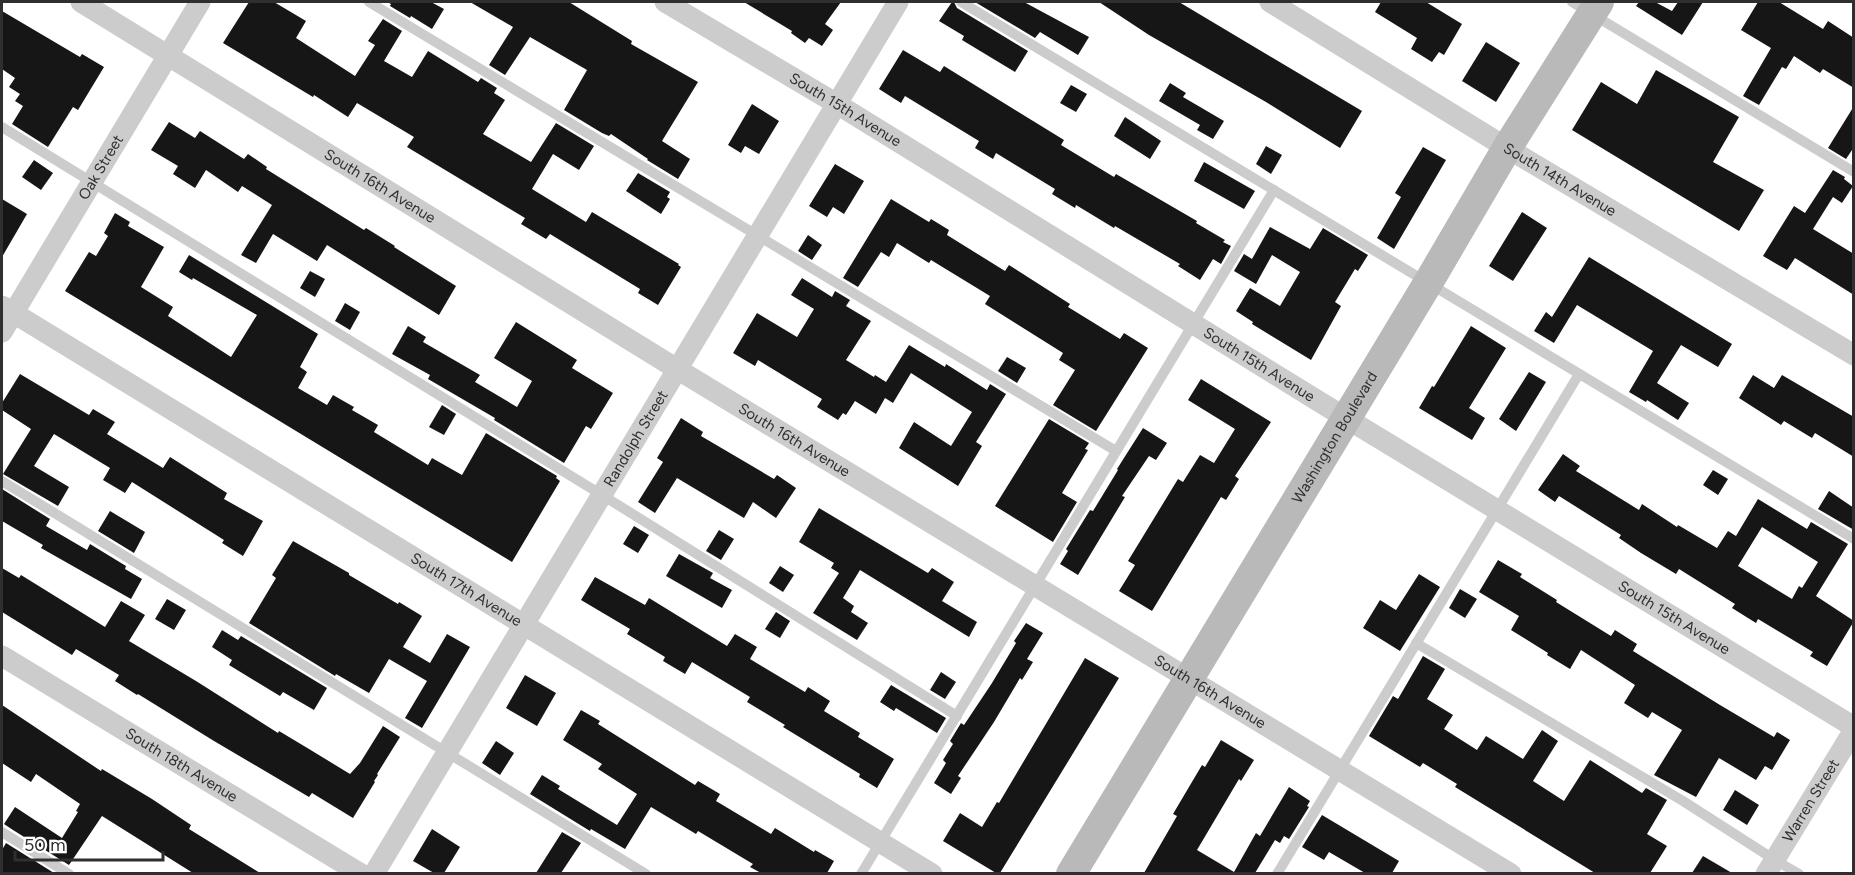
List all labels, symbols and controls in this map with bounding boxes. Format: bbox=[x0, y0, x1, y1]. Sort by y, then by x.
street label: South 15th Avenue bbox=[786, 69, 904, 150]
street label: Oak Street bbox=[74, 131, 127, 203]
street label: South 14th Avenue bbox=[1500, 139, 1620, 220]
street label: South 16th Avenue bbox=[321, 145, 439, 227]
street label: South 15th Avenue bbox=[1200, 323, 1318, 406]
street label: Washington Boulevard bbox=[1288, 368, 1381, 507]
street label: Randolph Street bbox=[600, 387, 672, 490]
street label: South 16th Avenue bbox=[735, 399, 853, 481]
street label: South 17th Avenue bbox=[407, 549, 525, 630]
street label: South 15th Avenue bbox=[1615, 577, 1733, 658]
street label: South 16th Avenue bbox=[1151, 651, 1269, 732]
street label: South 18th Avenue bbox=[122, 724, 241, 806]
street label: Warren Street bbox=[1779, 756, 1843, 845]
scale bar bbox=[15, 824, 164, 862]
text: 50 m bbox=[24, 834, 66, 856]

